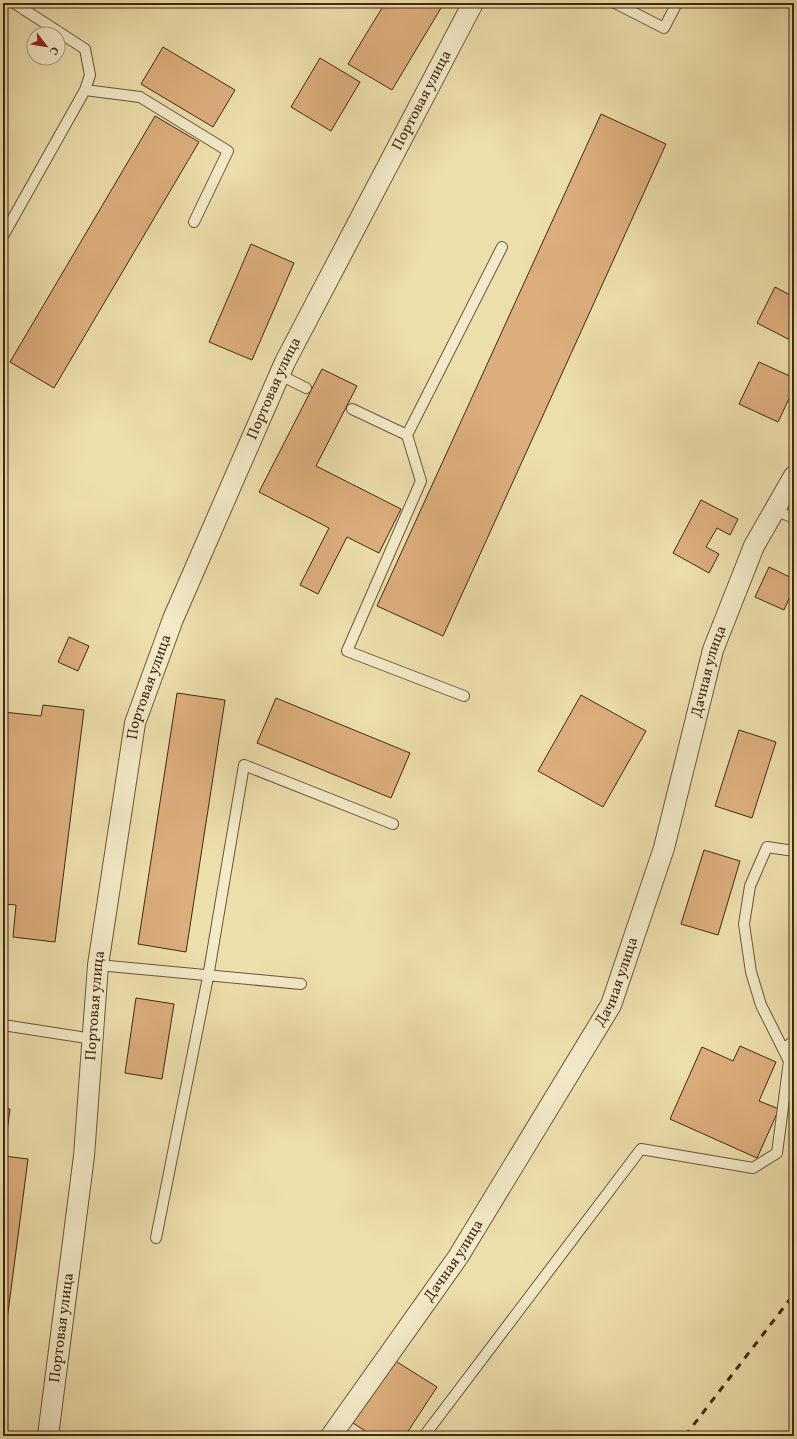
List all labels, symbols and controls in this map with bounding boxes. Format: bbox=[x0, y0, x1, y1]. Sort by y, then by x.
north arrow bbox=[26, 26, 66, 66]
text: С bbox=[45, 43, 62, 57]
street label: Портовая улица bbox=[387, 47, 457, 154]
street label: Портовая улица bbox=[242, 334, 307, 443]
street label: Дачная улица bbox=[686, 623, 732, 720]
street label: Портовая улица bbox=[122, 631, 177, 741]
street label: Дачная улица bbox=[590, 934, 644, 1031]
street label: Портовая улица bbox=[81, 949, 111, 1062]
street label: Дачная улица bbox=[419, 1216, 489, 1306]
street label: Портовая улица bbox=[44, 1272, 79, 1384]

